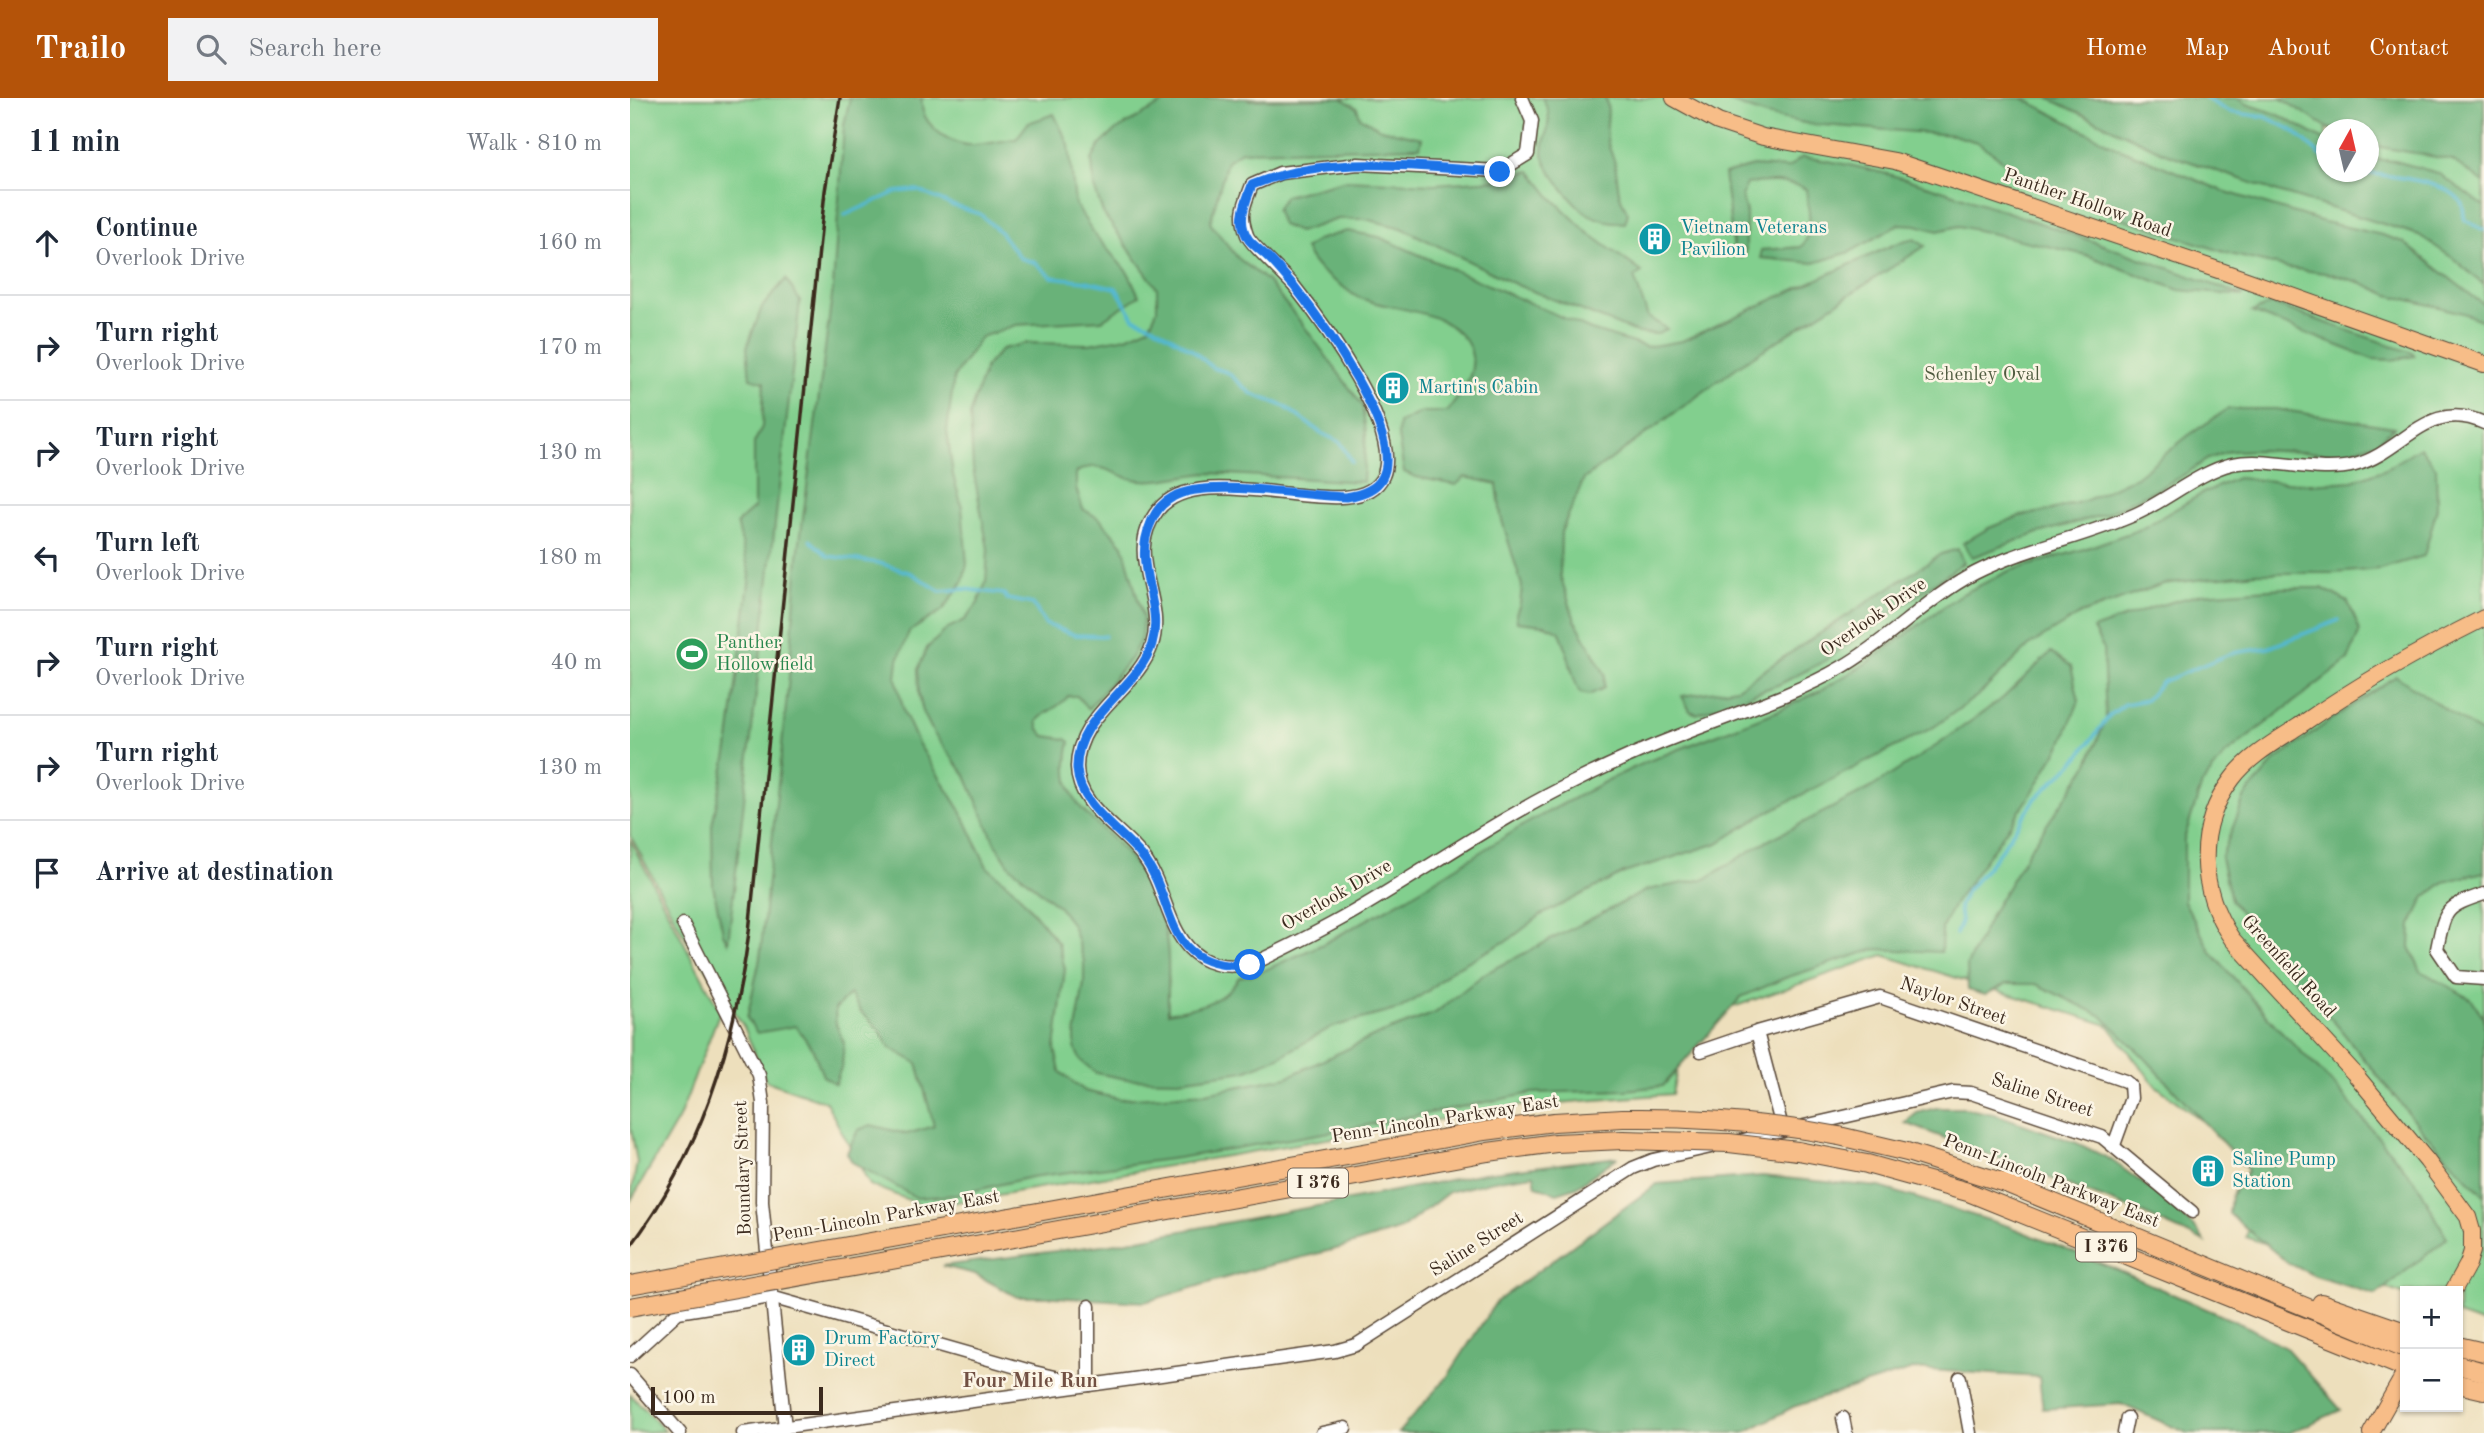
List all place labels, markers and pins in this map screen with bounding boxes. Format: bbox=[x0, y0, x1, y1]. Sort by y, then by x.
place label: Vietnam Veterans Pavilion bbox=[1680, 219, 1827, 260]
building icon: Vietnam Veterans Pavilion bbox=[1636, 220, 1674, 258]
building icon: Martin's Cabin bbox=[1374, 369, 1412, 407]
place label: Martin's Cabin bbox=[1418, 379, 1539, 398]
place label: Panther Hollow field bbox=[716, 634, 814, 675]
sports icon: Panther Hollow field bbox=[673, 635, 711, 673]
place label: Saline Pump Station bbox=[2232, 1151, 2336, 1192]
building icon: Saline Pump Station bbox=[2189, 1152, 2227, 1190]
place label: Drum Factory Direct bbox=[824, 1330, 940, 1371]
building icon: Drum Factory Direct bbox=[780, 1331, 818, 1369]

